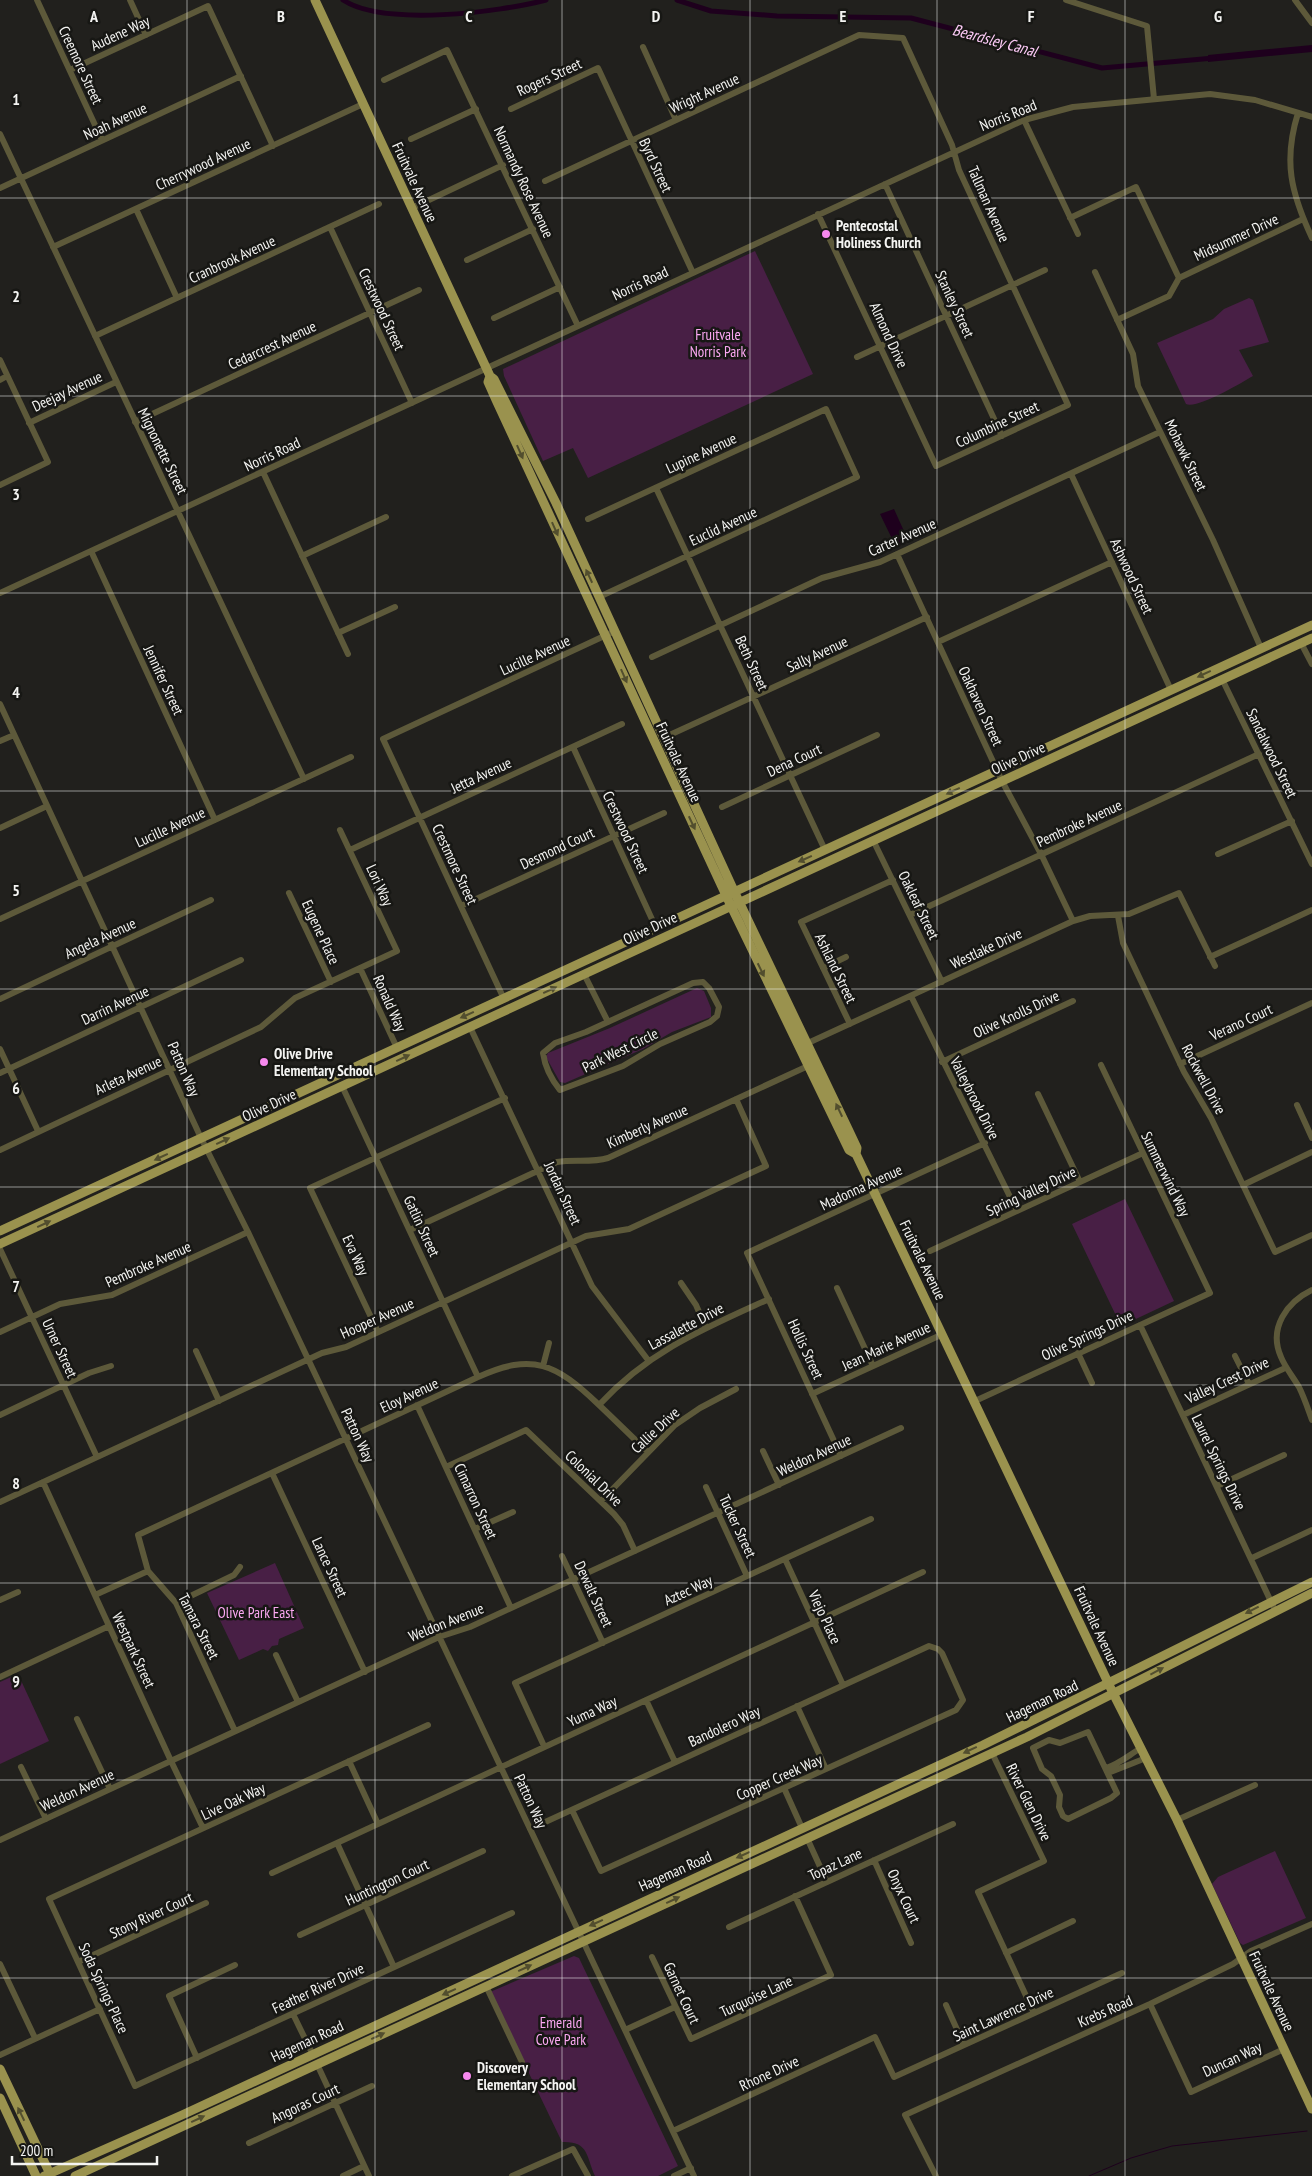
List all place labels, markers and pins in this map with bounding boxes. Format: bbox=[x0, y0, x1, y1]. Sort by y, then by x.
place label: Pentecostal Holiness Church bbox=[836, 216, 921, 252]
marker: Pentecostal Holiness Church bbox=[820, 228, 832, 240]
place label: Olive Drive Elementary School bbox=[274, 1044, 373, 1080]
marker: Olive Drive Elementary School bbox=[258, 1056, 270, 1068]
place label: Discovery Elementary School bbox=[477, 2058, 576, 2094]
marker: Discovery Elementary School bbox=[461, 2070, 473, 2082]

